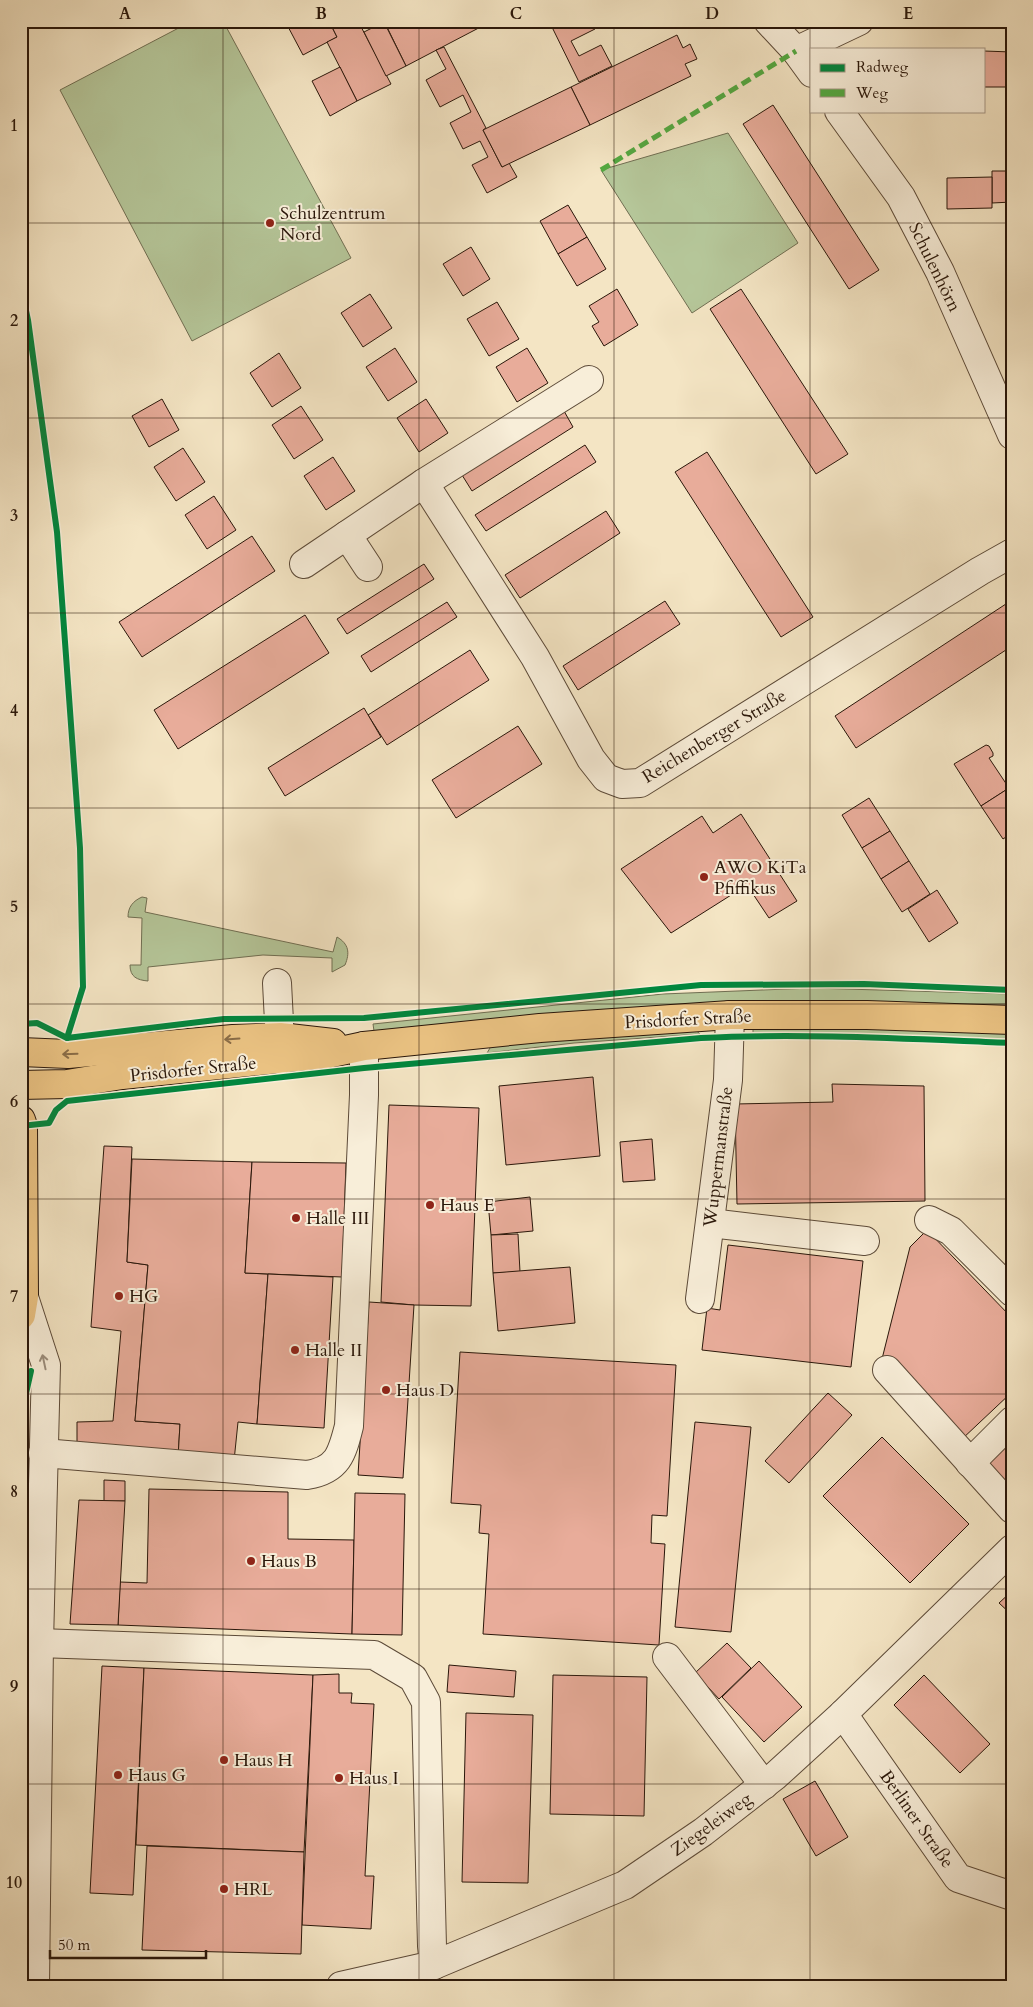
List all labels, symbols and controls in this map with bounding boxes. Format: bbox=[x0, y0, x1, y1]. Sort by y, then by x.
text: A bbox=[119, 3, 131, 25]
text: B bbox=[315, 3, 327, 25]
text: C bbox=[510, 3, 522, 25]
text: D bbox=[705, 3, 719, 25]
text: E bbox=[903, 3, 913, 25]
legend bbox=[810, 48, 986, 112]
text: Radweg bbox=[856, 57, 909, 77]
text: Weg bbox=[855, 83, 888, 103]
text: 1 bbox=[10, 115, 18, 137]
place label: Schulzentrum Nord bbox=[280, 201, 386, 247]
marker: Schulzentrum Nord bbox=[264, 217, 276, 229]
street label: Schulenhörn bbox=[902, 218, 967, 317]
text: 2 bbox=[10, 310, 18, 332]
text: 3 bbox=[10, 505, 18, 527]
street label: Reichenberger Straße bbox=[637, 683, 791, 789]
text: 4 bbox=[10, 700, 18, 722]
place label: AWO KiTa Pfiffikus bbox=[714, 855, 807, 901]
marker: AWO KiTa Pfiffikus bbox=[698, 871, 710, 883]
text: 5 bbox=[10, 896, 18, 918]
street label: Prisdorfer Straße bbox=[624, 1004, 752, 1035]
one-way arrow bbox=[224, 1034, 240, 1044]
one-way arrow bbox=[62, 1049, 78, 1058]
street label: Prisdorfer Straße bbox=[129, 1050, 258, 1089]
street label: Wuppermanstraße bbox=[697, 1085, 740, 1230]
text: 6 bbox=[10, 1091, 18, 1113]
place label: Haus E bbox=[440, 1193, 495, 1218]
marker: Haus E bbox=[424, 1199, 436, 1211]
place label: Halle III bbox=[306, 1206, 369, 1231]
marker: Halle III bbox=[290, 1212, 302, 1224]
place label: HG bbox=[129, 1284, 158, 1309]
text: 7 bbox=[10, 1286, 18, 1308]
marker: HG bbox=[113, 1290, 125, 1302]
place label: Halle II bbox=[305, 1338, 362, 1363]
marker: Halle II bbox=[289, 1344, 301, 1356]
one-way arrow bbox=[39, 1354, 48, 1370]
place label: Haus D bbox=[396, 1378, 454, 1403]
marker: Haus D bbox=[380, 1384, 392, 1396]
text: 8 bbox=[10, 1481, 18, 1503]
place label: Haus B bbox=[261, 1549, 317, 1574]
marker: Haus B bbox=[245, 1555, 257, 1567]
text: 9 bbox=[10, 1676, 18, 1698]
place label: Haus H bbox=[234, 1748, 293, 1773]
marker: Haus H bbox=[218, 1754, 230, 1766]
place label: Haus G bbox=[128, 1763, 186, 1788]
street label: Berliner Straße bbox=[874, 1765, 960, 1873]
place label: Haus I bbox=[349, 1766, 399, 1791]
marker: Haus G bbox=[112, 1769, 124, 1781]
marker: Haus I bbox=[333, 1772, 345, 1784]
street label: Ziegeleiweg bbox=[666, 1786, 758, 1862]
text: 10 bbox=[6, 1872, 22, 1894]
place label: HRL bbox=[234, 1877, 273, 1902]
marker: HRL bbox=[218, 1883, 230, 1895]
scale bar bbox=[50, 1927, 206, 1959]
text: 50 m bbox=[58, 1935, 90, 1955]

